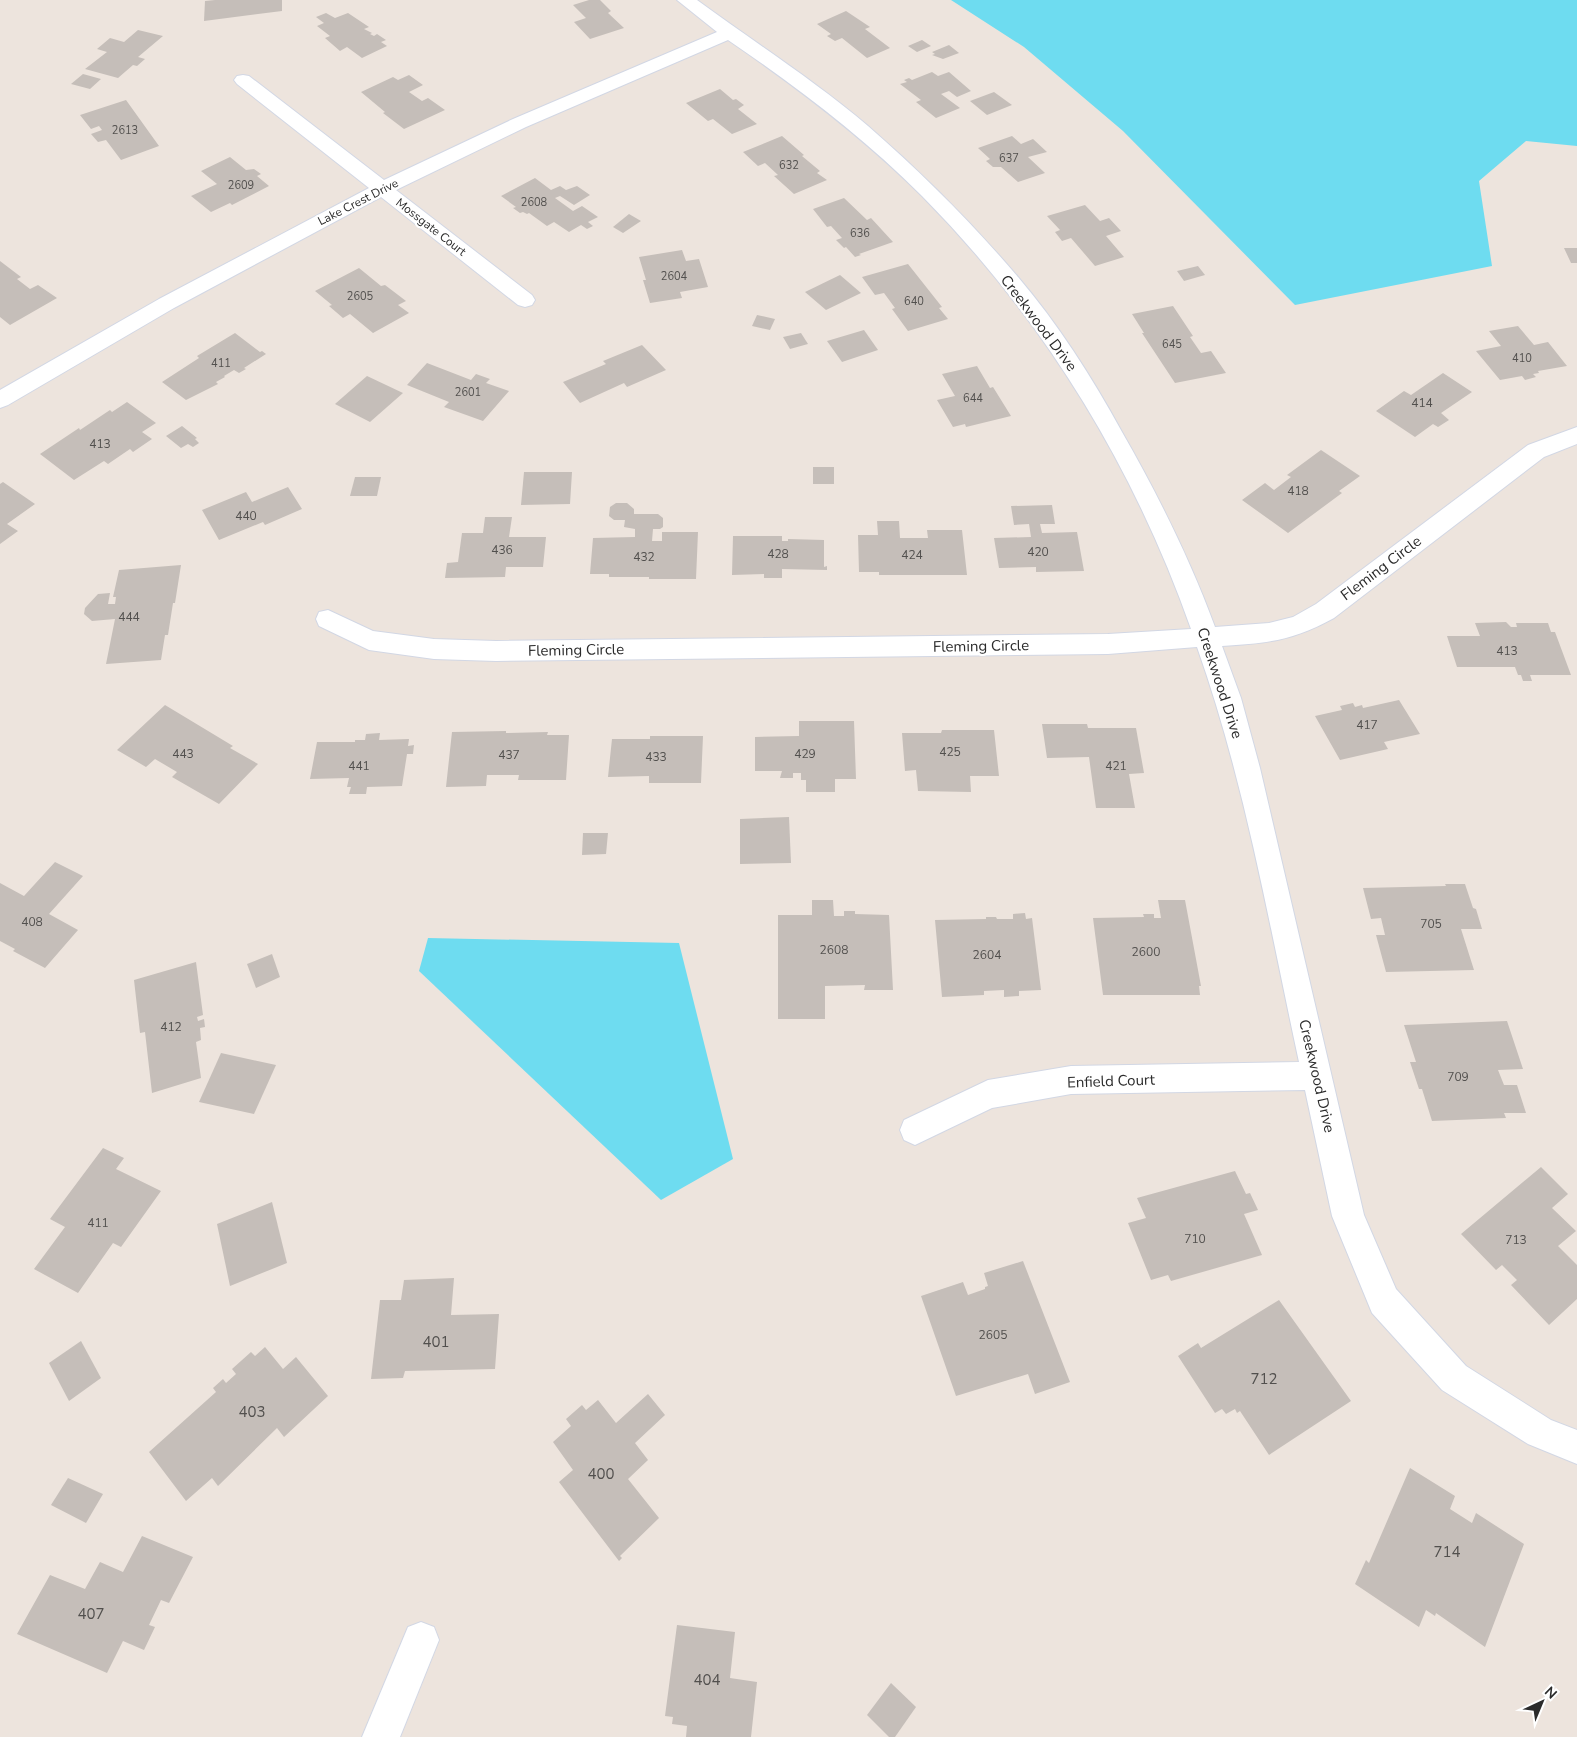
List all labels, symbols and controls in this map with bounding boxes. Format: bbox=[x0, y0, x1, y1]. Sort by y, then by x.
house number: 2613 bbox=[112, 123, 138, 138]
house number: 637 bbox=[999, 151, 1019, 166]
house number: 632 bbox=[779, 158, 799, 173]
street label: Lake Crest Drive bbox=[315, 175, 401, 229]
house number: 2609 bbox=[228, 178, 254, 193]
street label: Mossgate Court bbox=[392, 194, 470, 260]
house number: 2608 bbox=[521, 195, 548, 210]
house number: 636 bbox=[850, 226, 870, 241]
house number: 2604 bbox=[661, 269, 688, 284]
street label: Creekwood Drive bbox=[996, 271, 1082, 375]
house number: 2605 bbox=[347, 289, 374, 304]
house number: 640 bbox=[904, 294, 924, 309]
house number: 645 bbox=[1162, 337, 1182, 352]
house number: 410 bbox=[1512, 351, 1532, 366]
house number: 411 bbox=[211, 356, 231, 371]
house number: 2601 bbox=[455, 385, 481, 400]
house number: 644 bbox=[963, 391, 983, 406]
house number: 414 bbox=[1411, 395, 1433, 411]
house number: 413 bbox=[89, 436, 111, 452]
house number: 418 bbox=[1287, 483, 1309, 499]
house number: 440 bbox=[235, 508, 257, 524]
street label: Fleming Circle bbox=[1337, 531, 1425, 605]
house number: 436 bbox=[491, 542, 513, 558]
house number: 420 bbox=[1027, 544, 1049, 560]
house number: 428 bbox=[767, 546, 789, 562]
house number: 424 bbox=[901, 547, 923, 563]
house number: 432 bbox=[633, 549, 655, 565]
house number: 444 bbox=[118, 609, 140, 625]
street label: Creekwood Drive bbox=[1193, 625, 1247, 741]
street label: Fleming Circle bbox=[933, 635, 1029, 657]
street label: Fleming Circle bbox=[528, 639, 624, 661]
house number: 413 bbox=[1496, 643, 1518, 659]
house number: 417 bbox=[1356, 717, 1378, 733]
house number: 425 bbox=[939, 744, 961, 760]
house number: 443 bbox=[172, 746, 194, 762]
house number: 429 bbox=[794, 746, 816, 762]
house number: 437 bbox=[498, 747, 520, 763]
house number: 433 bbox=[645, 749, 667, 765]
house number: 441 bbox=[348, 758, 370, 774]
house number: 421 bbox=[1105, 758, 1127, 774]
house number: 408 bbox=[21, 914, 43, 930]
house number: 705 bbox=[1420, 916, 1442, 932]
house number: 2608 bbox=[820, 942, 848, 958]
house number: 2600 bbox=[1132, 944, 1160, 960]
house number: 2604 bbox=[973, 947, 1001, 963]
street label: Creekwood Drive bbox=[1294, 1017, 1340, 1135]
house number: 412 bbox=[160, 1019, 182, 1035]
street label: Enfield Court bbox=[1067, 1069, 1156, 1093]
house number: 709 bbox=[1447, 1069, 1469, 1085]
house number: 411 bbox=[87, 1215, 109, 1231]
house number: 710 bbox=[1184, 1231, 1206, 1247]
house number: 713 bbox=[1505, 1232, 1527, 1248]
house number: 2605 bbox=[979, 1327, 1007, 1343]
house number: 401 bbox=[422, 1332, 450, 1352]
house number: 712 bbox=[1250, 1369, 1278, 1389]
house number: 403 bbox=[238, 1402, 266, 1422]
house number: 400 bbox=[587, 1464, 615, 1484]
house number: 714 bbox=[1433, 1542, 1461, 1562]
house number: 407 bbox=[77, 1604, 105, 1624]
house number: 404 bbox=[693, 1670, 721, 1690]
north arrow bbox=[1517, 1677, 1567, 1727]
text: N bbox=[1540, 1683, 1561, 1703]

